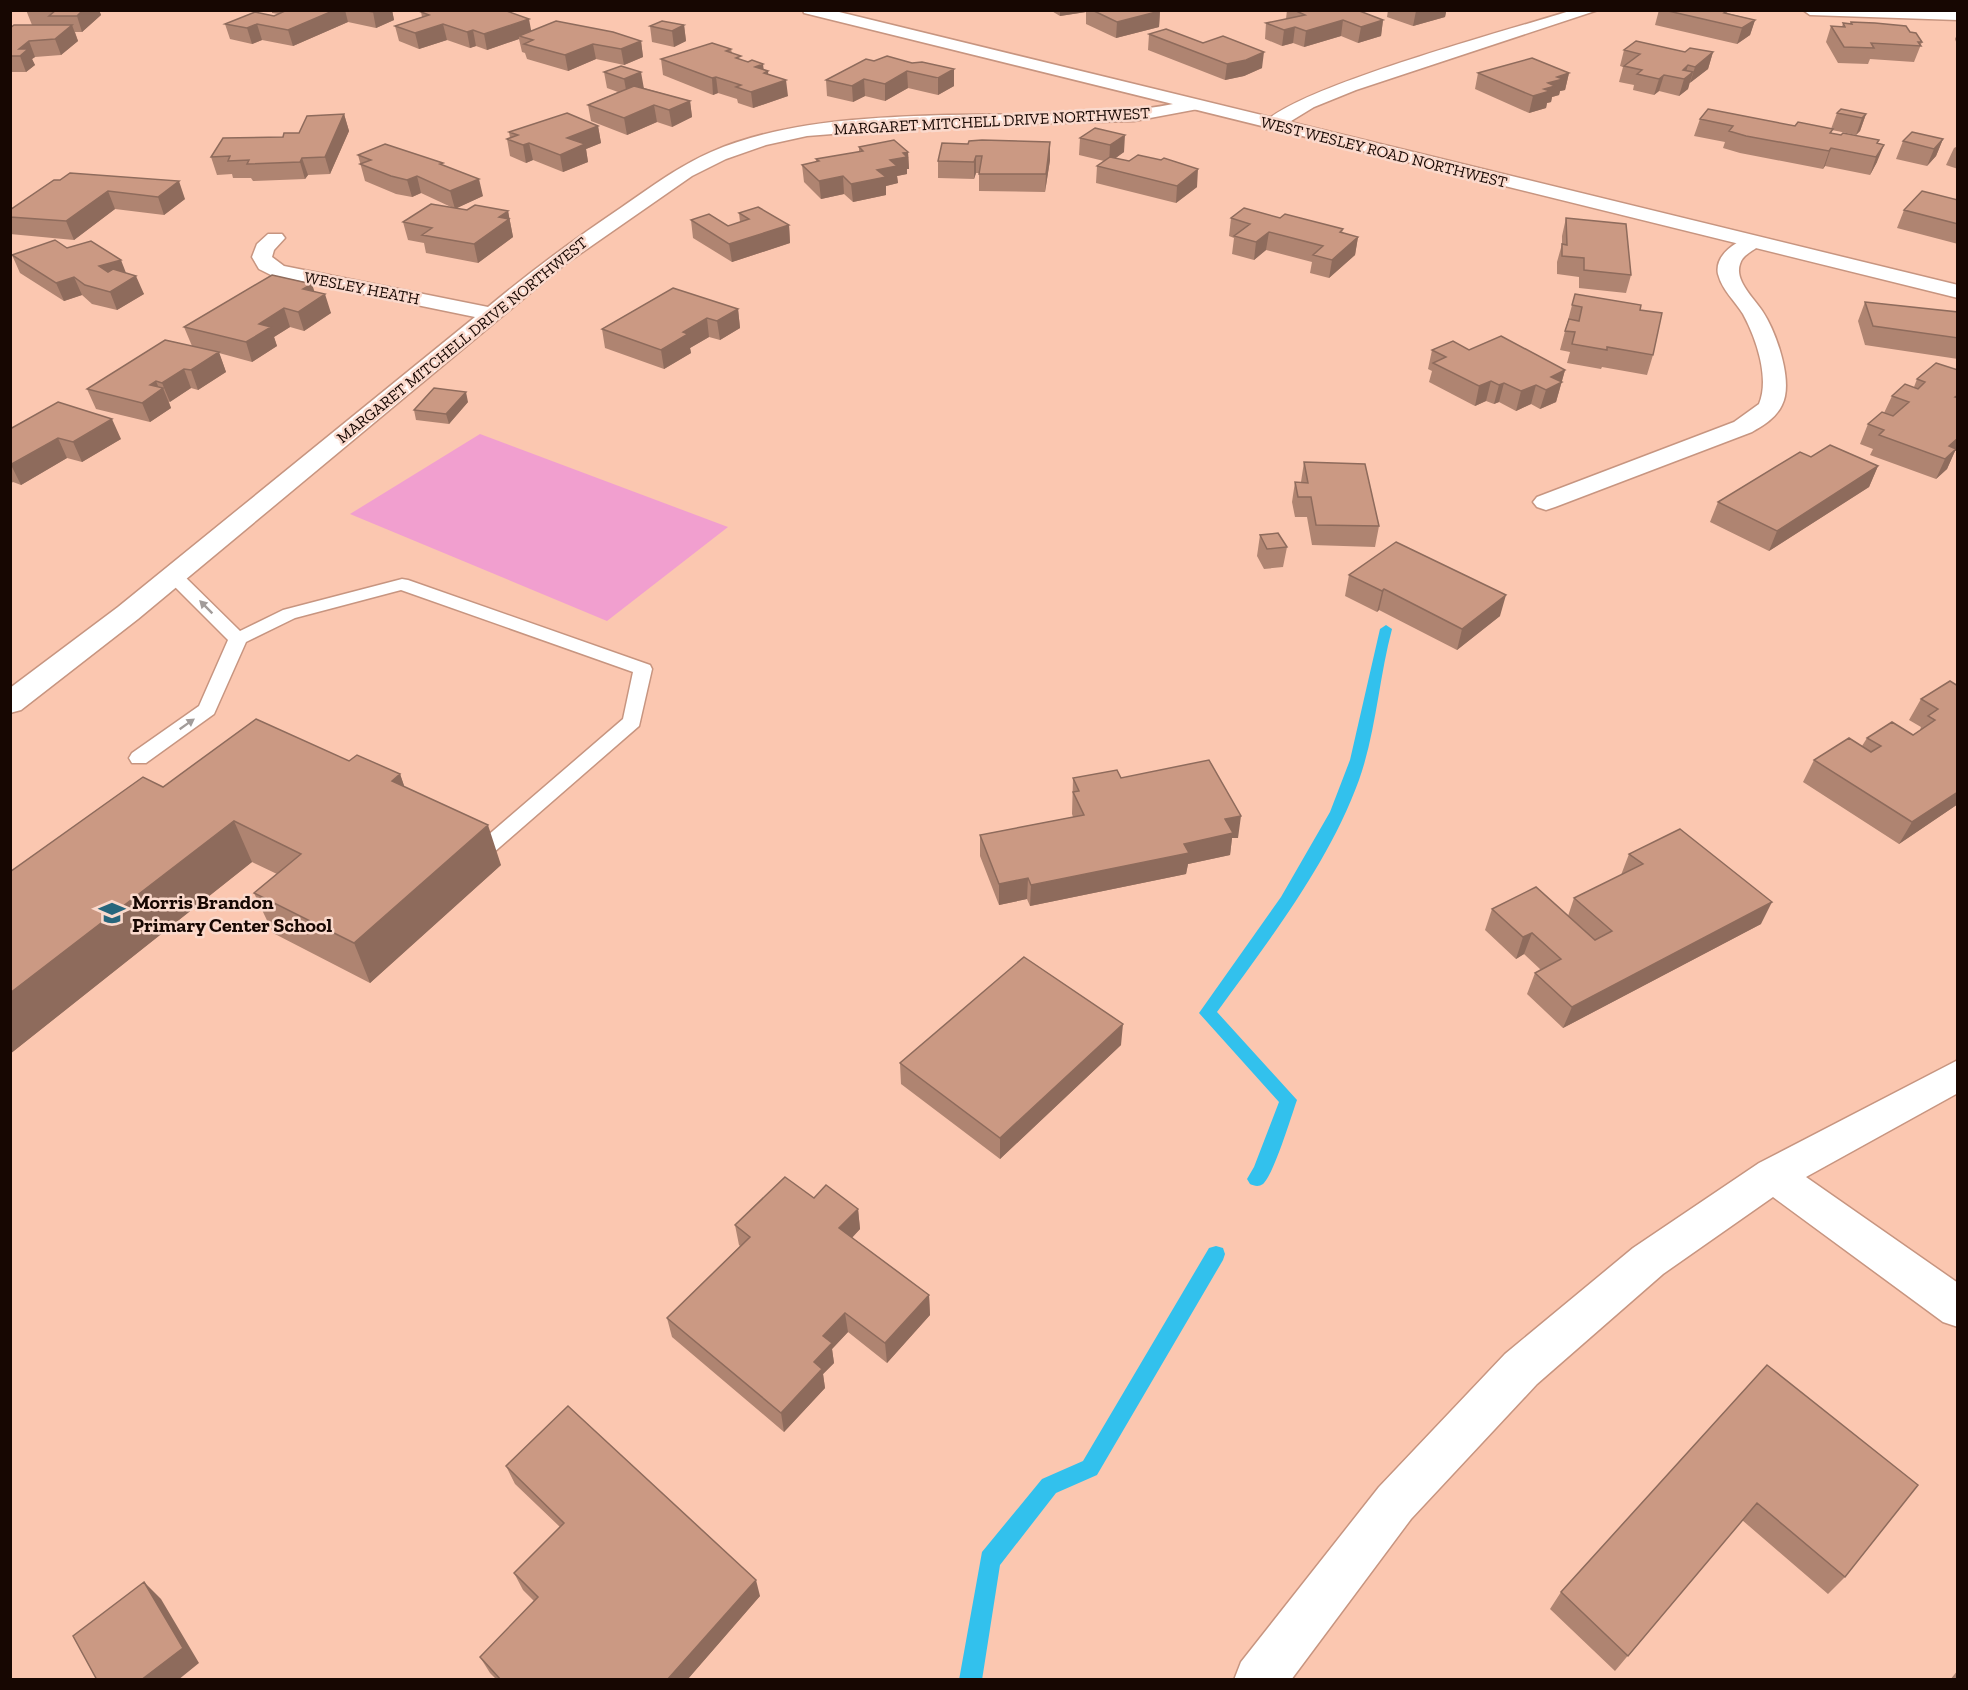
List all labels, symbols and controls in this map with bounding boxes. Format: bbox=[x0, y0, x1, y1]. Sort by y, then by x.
street label: MARGARET MITCHELL DRIVE NORTHWEST bbox=[833, 103, 1151, 139]
street label: WEST WESLEY ROAD NORTHWEST bbox=[1259, 112, 1509, 192]
street label: MARGARET MITCHELL DRIVE NORTHWEST bbox=[333, 233, 591, 447]
street label: WESLEY HEATH bbox=[303, 268, 421, 308]
one-way arrow bbox=[198, 600, 213, 614]
one-way arrow bbox=[178, 718, 194, 730]
place label: Morris Brandon Primary Center School bbox=[132, 890, 332, 937]
school or university icon: Morris Brandon Primary Center School bbox=[97, 898, 127, 928]

